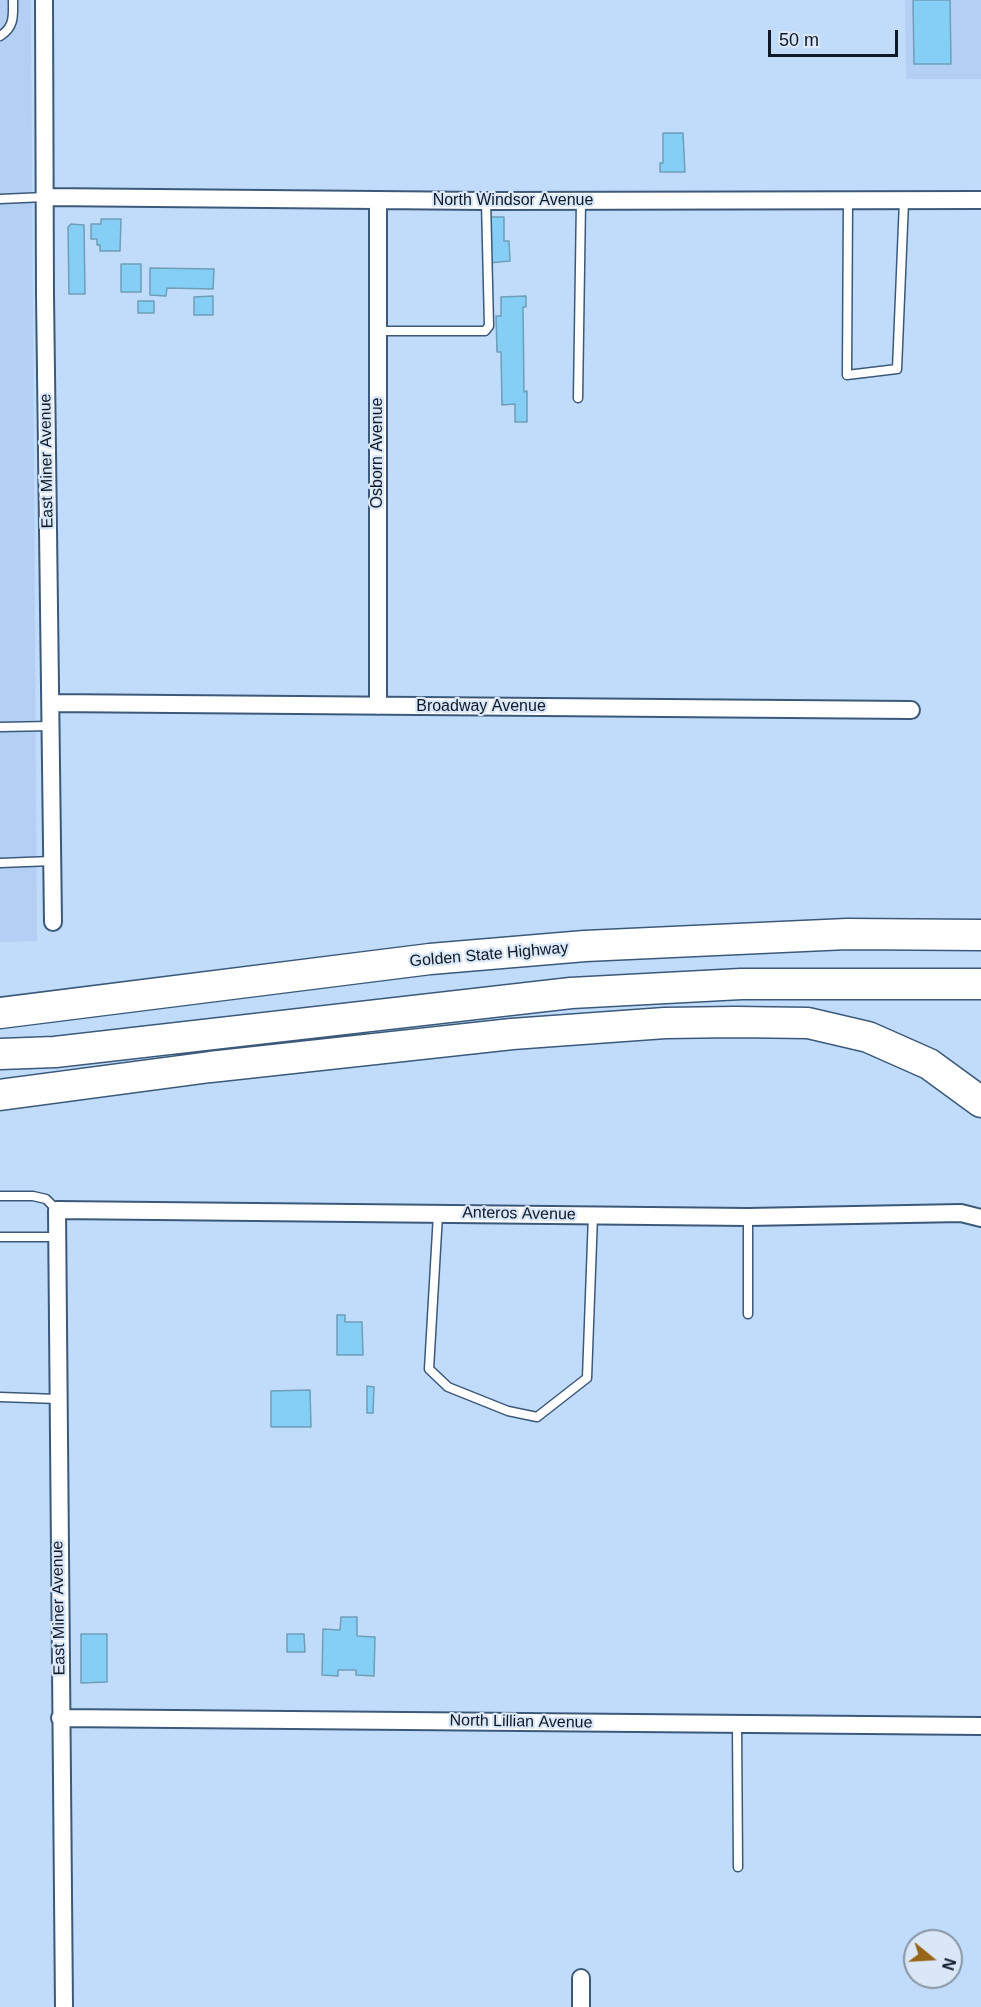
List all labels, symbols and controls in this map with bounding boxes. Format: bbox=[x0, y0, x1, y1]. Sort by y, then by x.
scale bar bbox=[771, 18, 902, 56]
text: 50 m bbox=[779, 30, 819, 50]
street label: North Windsor Avenue bbox=[433, 191, 593, 211]
street label: East Miner Avenue bbox=[36, 393, 58, 529]
street label: Osborn Avenue bbox=[368, 398, 388, 508]
street label: Broadway Avenue bbox=[416, 697, 546, 717]
street label: Golden State Highway bbox=[409, 938, 569, 972]
street label: Anteros Avenue bbox=[462, 1203, 576, 1225]
street label: East Miner Avenue bbox=[48, 1540, 70, 1676]
street label: North Lillian Avenue bbox=[449, 1711, 593, 1733]
north arrow bbox=[903, 1929, 963, 1989]
text: N bbox=[939, 1956, 959, 1972]

